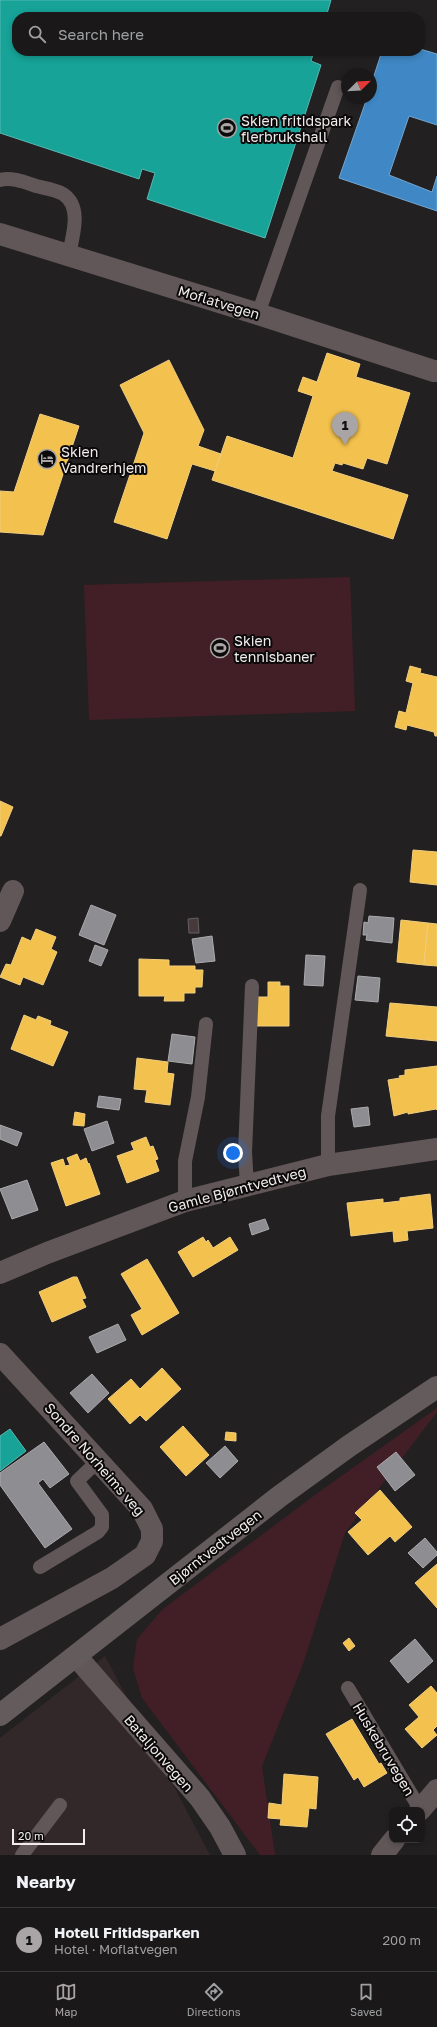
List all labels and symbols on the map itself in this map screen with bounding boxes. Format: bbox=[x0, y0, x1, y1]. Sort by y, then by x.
north arrow bbox=[341, 68, 377, 104]
place label: Skien fritidspark flerbrukshall bbox=[241, 112, 352, 145]
sports icon: Skien fritidspark flerbrukshall bbox=[216, 117, 238, 139]
street label: Moflatvegen bbox=[176, 282, 262, 322]
pin: 1 bbox=[332, 412, 358, 445]
place label: Skien Vandrerhjem bbox=[61, 443, 146, 476]
hotel icon: Skien Vandrerhjem bbox=[36, 448, 58, 470]
place label: Skien tennisbaner bbox=[234, 632, 315, 665]
sports icon: Skien tennisbaner bbox=[209, 637, 231, 659]
your location bbox=[223, 1143, 243, 1163]
street label: Gamle Bjørntvedtveg bbox=[166, 1162, 308, 1216]
street label: Sondre Norheims veg bbox=[41, 1399, 149, 1519]
street label: Bjørntvedtvegen bbox=[165, 1506, 265, 1588]
street label: Huskebruvegen bbox=[349, 1699, 419, 1799]
street label: Bataljonvegen bbox=[121, 1711, 197, 1795]
scale bar bbox=[12, 1827, 85, 1846]

